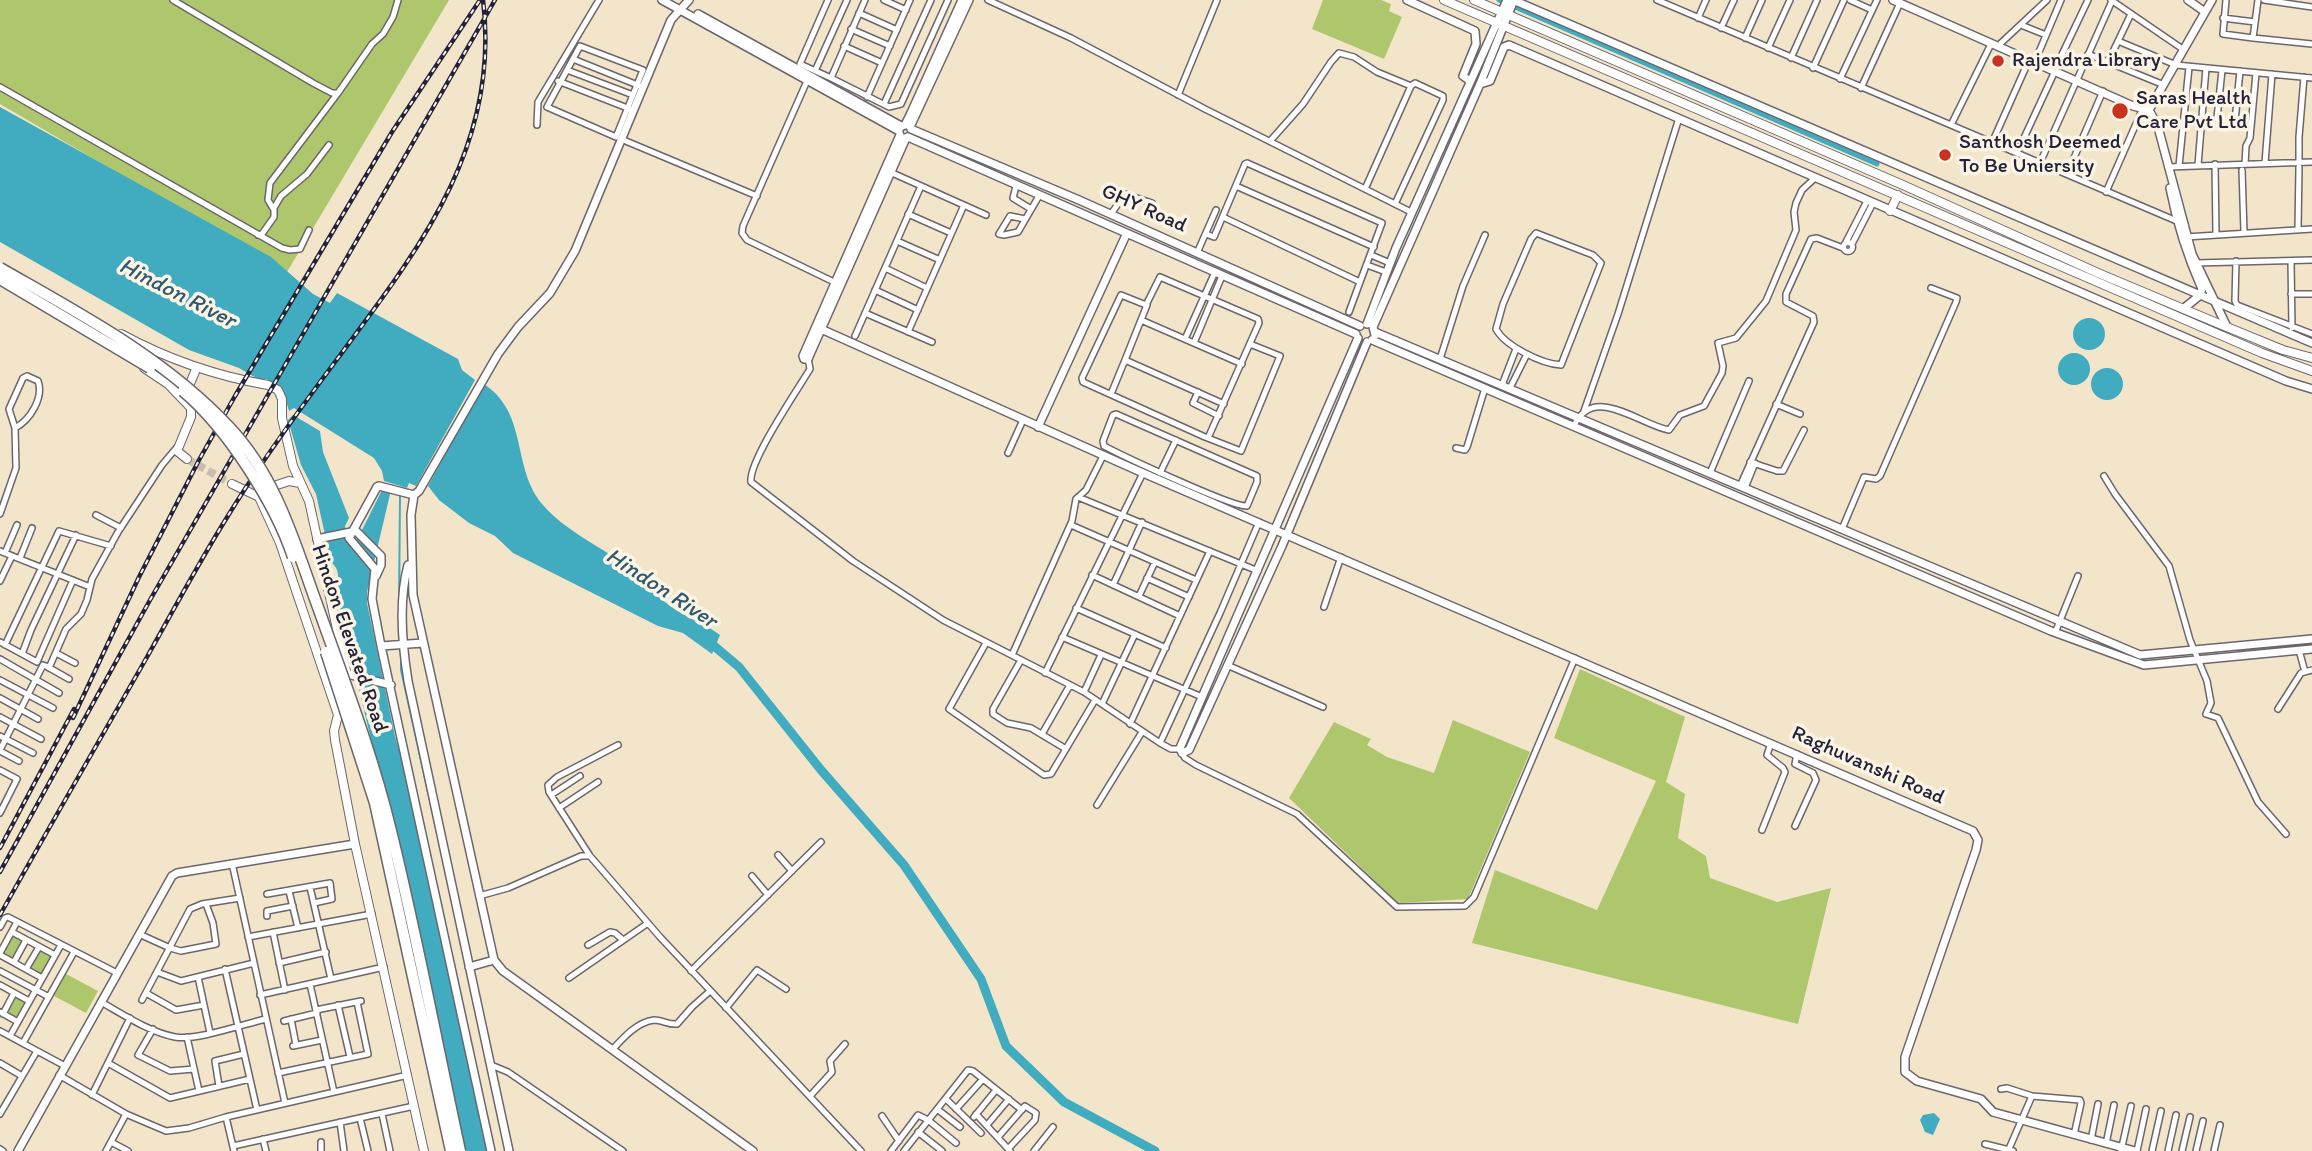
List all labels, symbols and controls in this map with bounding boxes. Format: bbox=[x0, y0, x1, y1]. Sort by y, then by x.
place label: Rajendra Library bbox=[2012, 48, 2161, 74]
marker: Rajendra Library bbox=[1990, 53, 2006, 69]
place label: Saras Health Care Pvt Ltd bbox=[2136, 86, 2251, 136]
marker: Saras Health Care Pvt Ltd bbox=[2110, 101, 2130, 121]
place label: Santhosh Deemed To Be Uniersity bbox=[1959, 130, 2121, 180]
marker: Santhosh Deemed To Be Uniersity bbox=[1937, 147, 1953, 163]
street label: GHY Road bbox=[1097, 179, 1191, 239]
water label: Hindon River bbox=[114, 253, 240, 335]
street label: Hindon Elevated Road bbox=[305, 542, 393, 736]
water label: Hindon River bbox=[600, 543, 722, 635]
street label: Raghuvanshi Road bbox=[1788, 721, 1948, 811]

